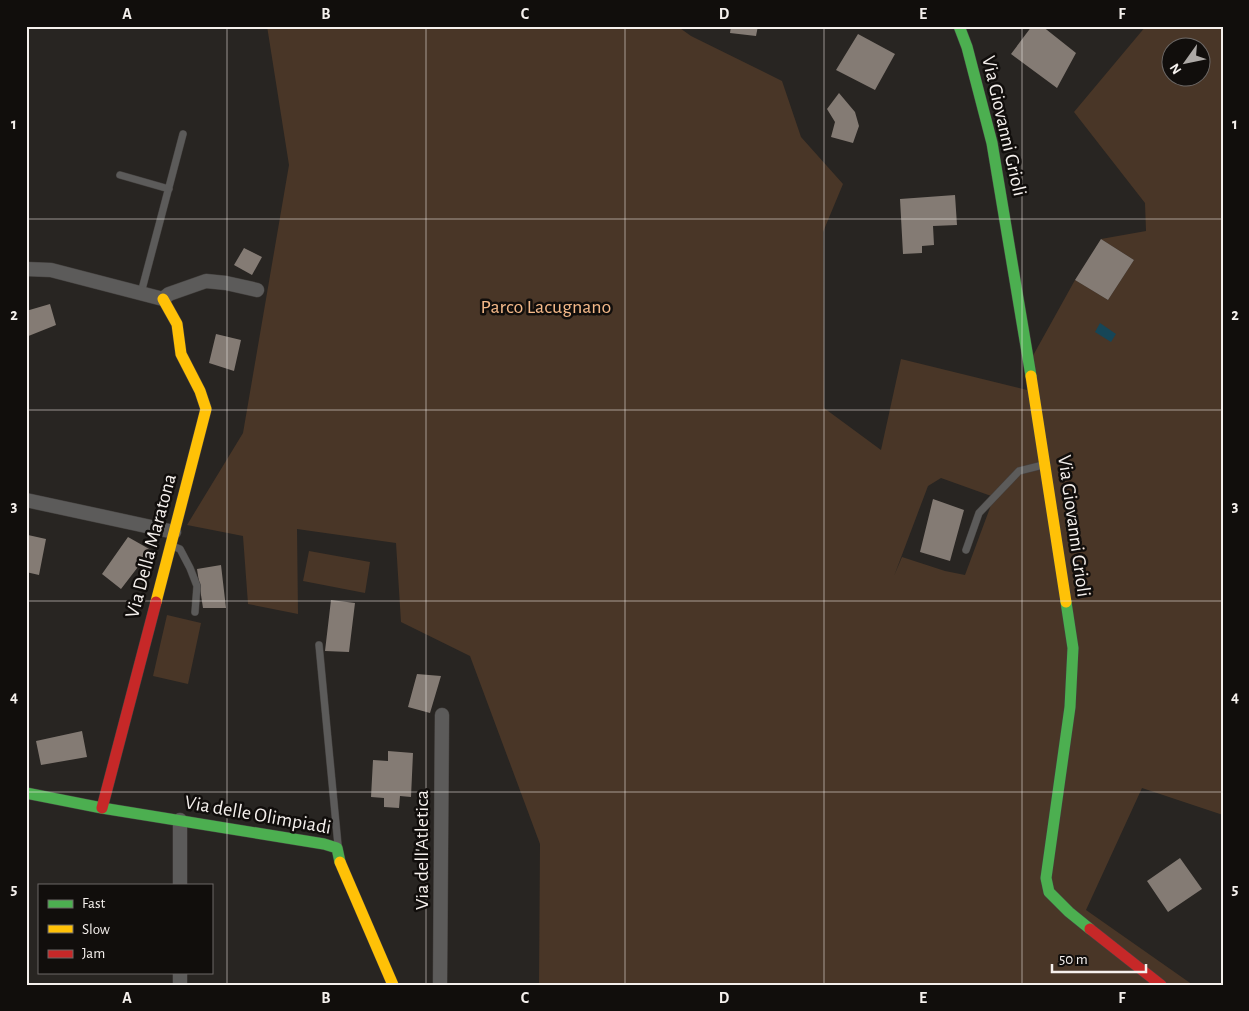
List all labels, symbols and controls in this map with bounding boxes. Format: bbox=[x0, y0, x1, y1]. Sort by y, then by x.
text: A bbox=[122, 6, 132, 22]
text: B bbox=[321, 6, 331, 22]
text: C bbox=[521, 6, 530, 22]
text: D bbox=[719, 6, 730, 22]
text: E bbox=[919, 6, 927, 22]
text: F bbox=[1118, 6, 1126, 22]
north arrow bbox=[1162, 38, 1212, 88]
street label: Via Giovanni Grioli bbox=[978, 54, 1030, 198]
text: N bbox=[1167, 61, 1184, 76]
text: 1 bbox=[11, 116, 17, 132]
text: 1 bbox=[1232, 116, 1238, 132]
park label: Parco Lacugnano bbox=[481, 297, 611, 317]
text: 2 bbox=[10, 307, 18, 323]
text: 2 bbox=[1231, 307, 1239, 323]
street label: Via Giovanni Grioli bbox=[1054, 454, 1094, 598]
street label: Via Della Maratona bbox=[122, 472, 180, 620]
text: 3 bbox=[11, 498, 18, 514]
text: 3 bbox=[1232, 498, 1239, 514]
text: 4 bbox=[10, 689, 18, 705]
text: 4 bbox=[1231, 689, 1239, 705]
street label: Via dell'Atletica bbox=[412, 790, 432, 910]
street label: Via delle Olimpiadi bbox=[183, 792, 333, 838]
text: 5 bbox=[11, 881, 18, 897]
text: 5 bbox=[1232, 881, 1239, 897]
legend bbox=[38, 884, 212, 974]
text: Fast bbox=[82, 896, 106, 911]
text: Slow bbox=[82, 922, 110, 937]
scale bar bbox=[1052, 941, 1145, 973]
text: Jam bbox=[82, 946, 105, 961]
text: 50 m bbox=[1059, 952, 1088, 967]
text: A bbox=[122, 990, 132, 1006]
text: B bbox=[321, 990, 331, 1006]
text: C bbox=[521, 990, 530, 1006]
text: D bbox=[719, 990, 730, 1006]
text: E bbox=[919, 990, 927, 1006]
text: F bbox=[1118, 990, 1126, 1006]

